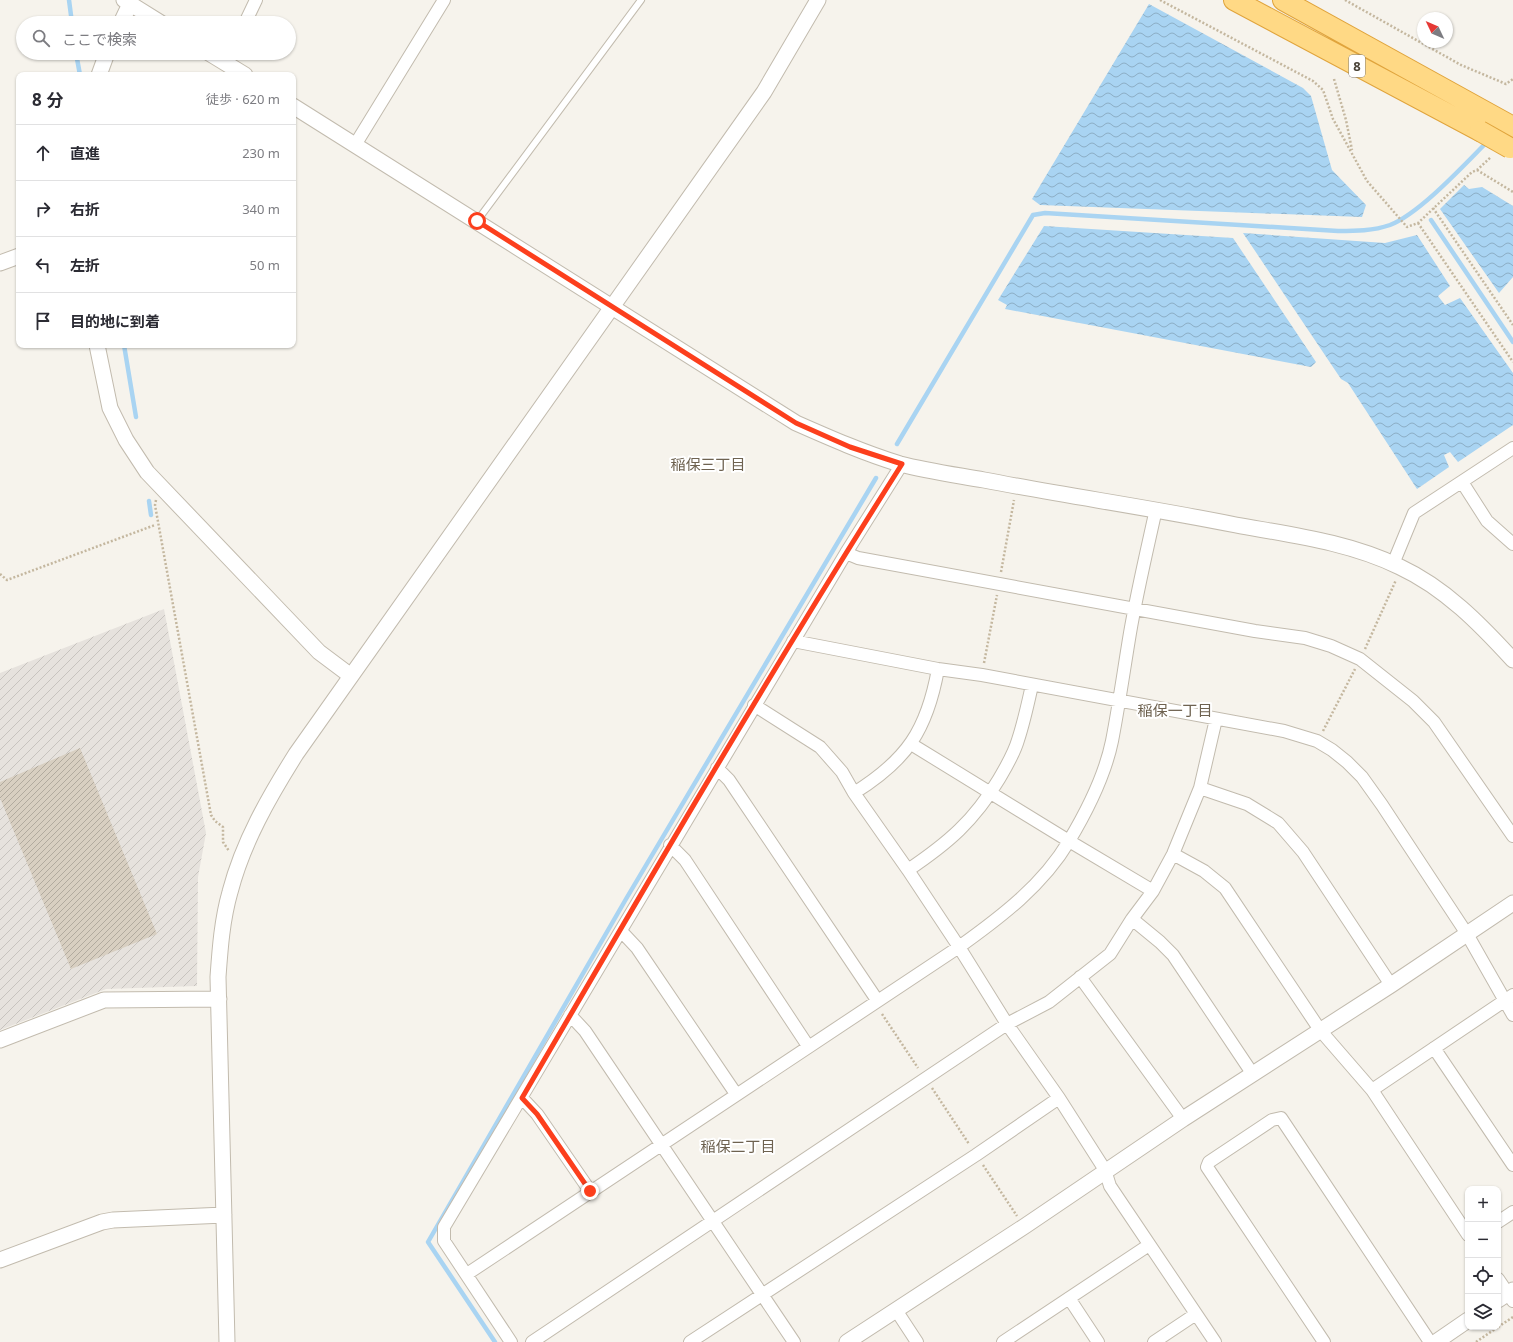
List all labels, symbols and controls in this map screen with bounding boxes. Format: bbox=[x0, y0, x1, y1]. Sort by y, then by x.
north arrow bbox=[1417, 12, 1453, 48]
search box bbox=[16, 16, 296, 60]
icon: search bbox=[30, 27, 52, 49]
text: ここで検索 bbox=[62, 29, 137, 49]
road number: 8 bbox=[1349, 55, 1365, 77]
text: 8 分 bbox=[32, 88, 63, 111]
text: 徒歩 · 620 m bbox=[206, 90, 280, 108]
icon: ahead bbox=[32, 142, 54, 164]
text: 直進 bbox=[70, 143, 100, 163]
text: 230 m bbox=[242, 144, 280, 162]
icon: right bbox=[32, 198, 54, 220]
text: 右折 bbox=[70, 199, 100, 219]
text: 340 m bbox=[242, 200, 280, 218]
route start bbox=[468, 212, 486, 230]
icon: left bbox=[32, 254, 54, 276]
text: 左折 bbox=[70, 255, 100, 275]
text: 50 m bbox=[250, 256, 280, 274]
icon: arrive bbox=[32, 310, 54, 332]
text: 目的地に到着 bbox=[70, 311, 160, 331]
district label: 稲保三丁目 bbox=[670, 454, 746, 474]
district label: 稲保一丁目 bbox=[1137, 700, 1213, 720]
district label: 稲保二丁目 bbox=[700, 1136, 776, 1156]
route end bbox=[581, 1182, 599, 1200]
map controls bbox=[1465, 1186, 1501, 1330]
button: + bbox=[1465, 1186, 1501, 1222]
button: − bbox=[1465, 1222, 1501, 1258]
button: locate bbox=[1465, 1258, 1501, 1294]
button: layers bbox=[1465, 1294, 1501, 1330]

